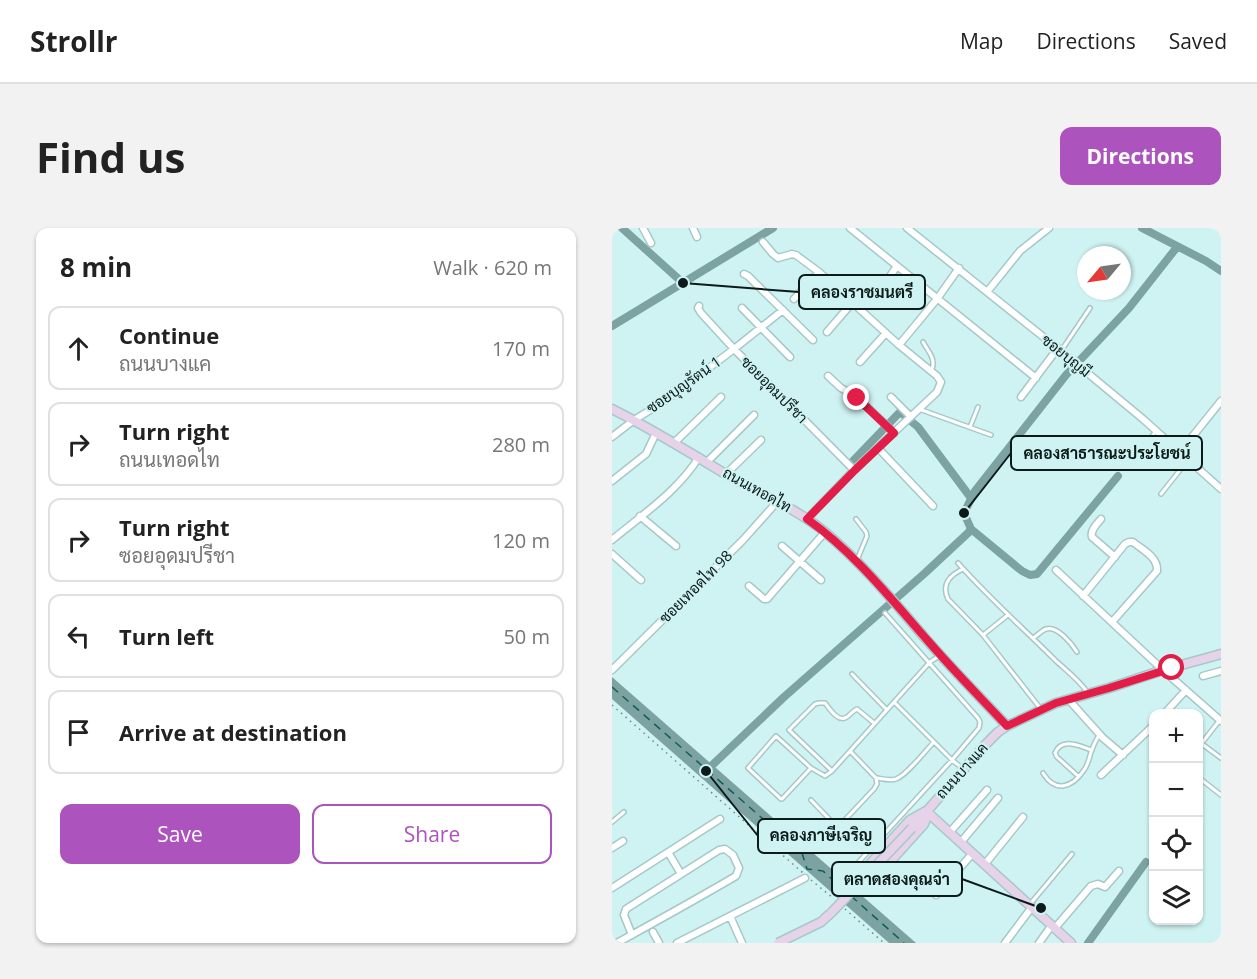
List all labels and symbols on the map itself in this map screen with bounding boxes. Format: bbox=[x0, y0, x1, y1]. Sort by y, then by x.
north arrow bbox=[1077, 246, 1131, 300]
callout: คลองราชมนตรี bbox=[799, 275, 925, 309]
text: คลองราชมนตรี bbox=[811, 281, 914, 303]
street label: ซอยบุญมี bbox=[1037, 329, 1095, 383]
street label: ซอยบุญรัตน์ 1 bbox=[642, 351, 726, 419]
street label: ซอยอุดมปรีชา bbox=[735, 351, 813, 429]
route end bbox=[843, 384, 869, 410]
callout: คลองสาธารณะประโยชน์ bbox=[1011, 436, 1202, 470]
text: คลองสาธารณะประโยชน์ bbox=[1023, 442, 1192, 464]
street label: ถนนเทอดไท bbox=[720, 462, 795, 516]
street label: ซอยเทอดไท 98 bbox=[654, 545, 736, 627]
route start bbox=[1158, 654, 1184, 680]
street label: ถนนบางแค bbox=[931, 738, 992, 803]
callout: คลองภาษีเจริญ bbox=[758, 819, 885, 853]
text: คลองภาษีเจริญ bbox=[770, 824, 872, 846]
callout: ตลาดสองคุณจ่า bbox=[832, 862, 962, 896]
text: ตลาดสองคุณจ่า bbox=[844, 868, 950, 891]

